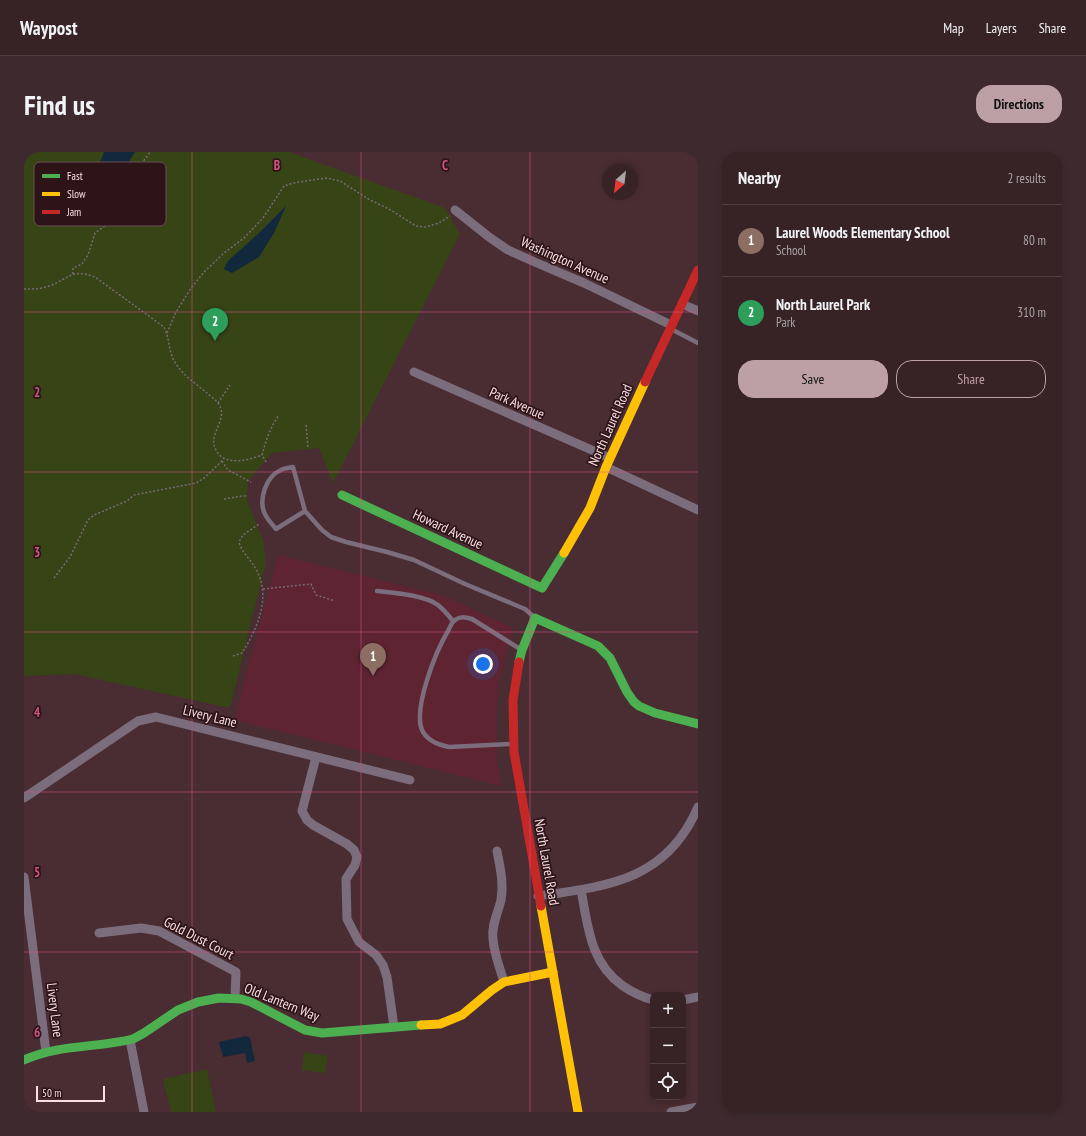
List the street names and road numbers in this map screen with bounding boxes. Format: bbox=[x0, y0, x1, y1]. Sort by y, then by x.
street label: Washington Avenue bbox=[518, 233, 612, 288]
street label: North Laurel Road bbox=[584, 381, 636, 469]
street label: Park Avenue bbox=[487, 383, 548, 423]
street label: Howard Avenue bbox=[410, 505, 486, 553]
street label: Livery Lane bbox=[181, 701, 239, 731]
street label: North Laurel Road bbox=[531, 817, 563, 907]
street label: Gold Dust Court bbox=[161, 913, 237, 963]
street label: Old Lantern Way bbox=[242, 979, 323, 1025]
street label: Livery Lane bbox=[43, 982, 67, 1039]

